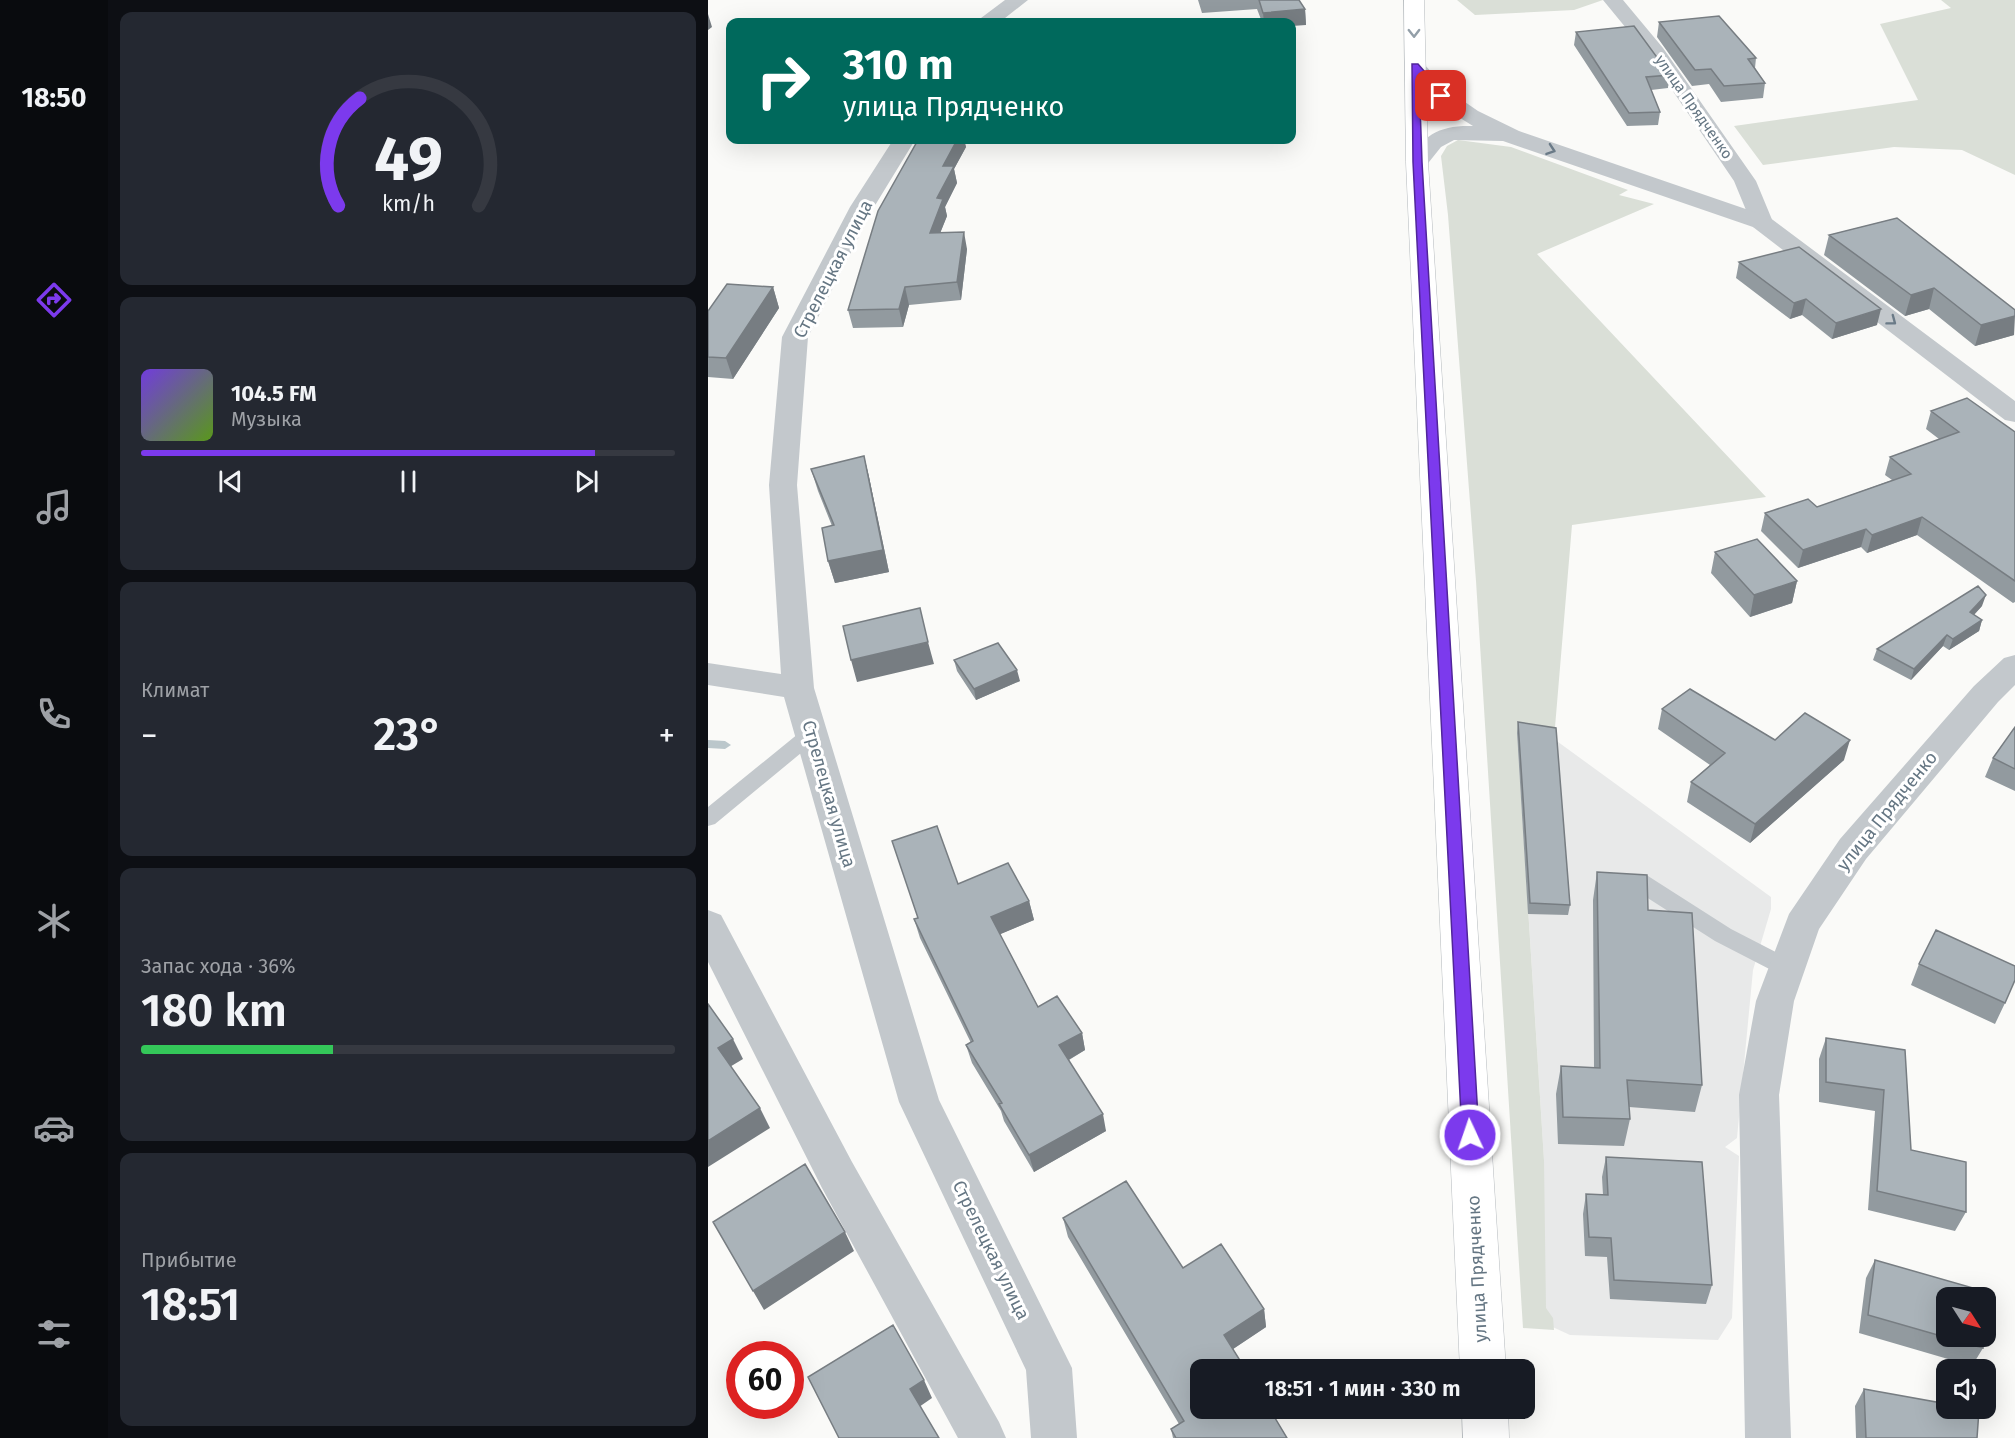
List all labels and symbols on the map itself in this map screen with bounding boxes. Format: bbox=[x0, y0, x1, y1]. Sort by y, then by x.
one-way arrow bbox=[1408, 28, 1421, 37]
street label: улица Прядченко bbox=[1651, 51, 1737, 163]
pin bbox=[1415, 70, 1466, 121]
one-way arrow bbox=[1545, 143, 1556, 155]
street label: Стрелецкая улица bbox=[789, 196, 877, 342]
one-way arrow bbox=[1885, 313, 1896, 324]
street label: Стрелецкая улица bbox=[797, 718, 861, 870]
street label: улица Прядченко bbox=[1832, 747, 1942, 875]
position arrow bbox=[1438, 1103, 1502, 1167]
street label: Стрелецкая улица bbox=[948, 1177, 1034, 1323]
street label: улица Прядченко bbox=[1462, 1195, 1492, 1343]
north arrow bbox=[1936, 1287, 1996, 1347]
speed limit sign: 60 bbox=[726, 1341, 804, 1419]

